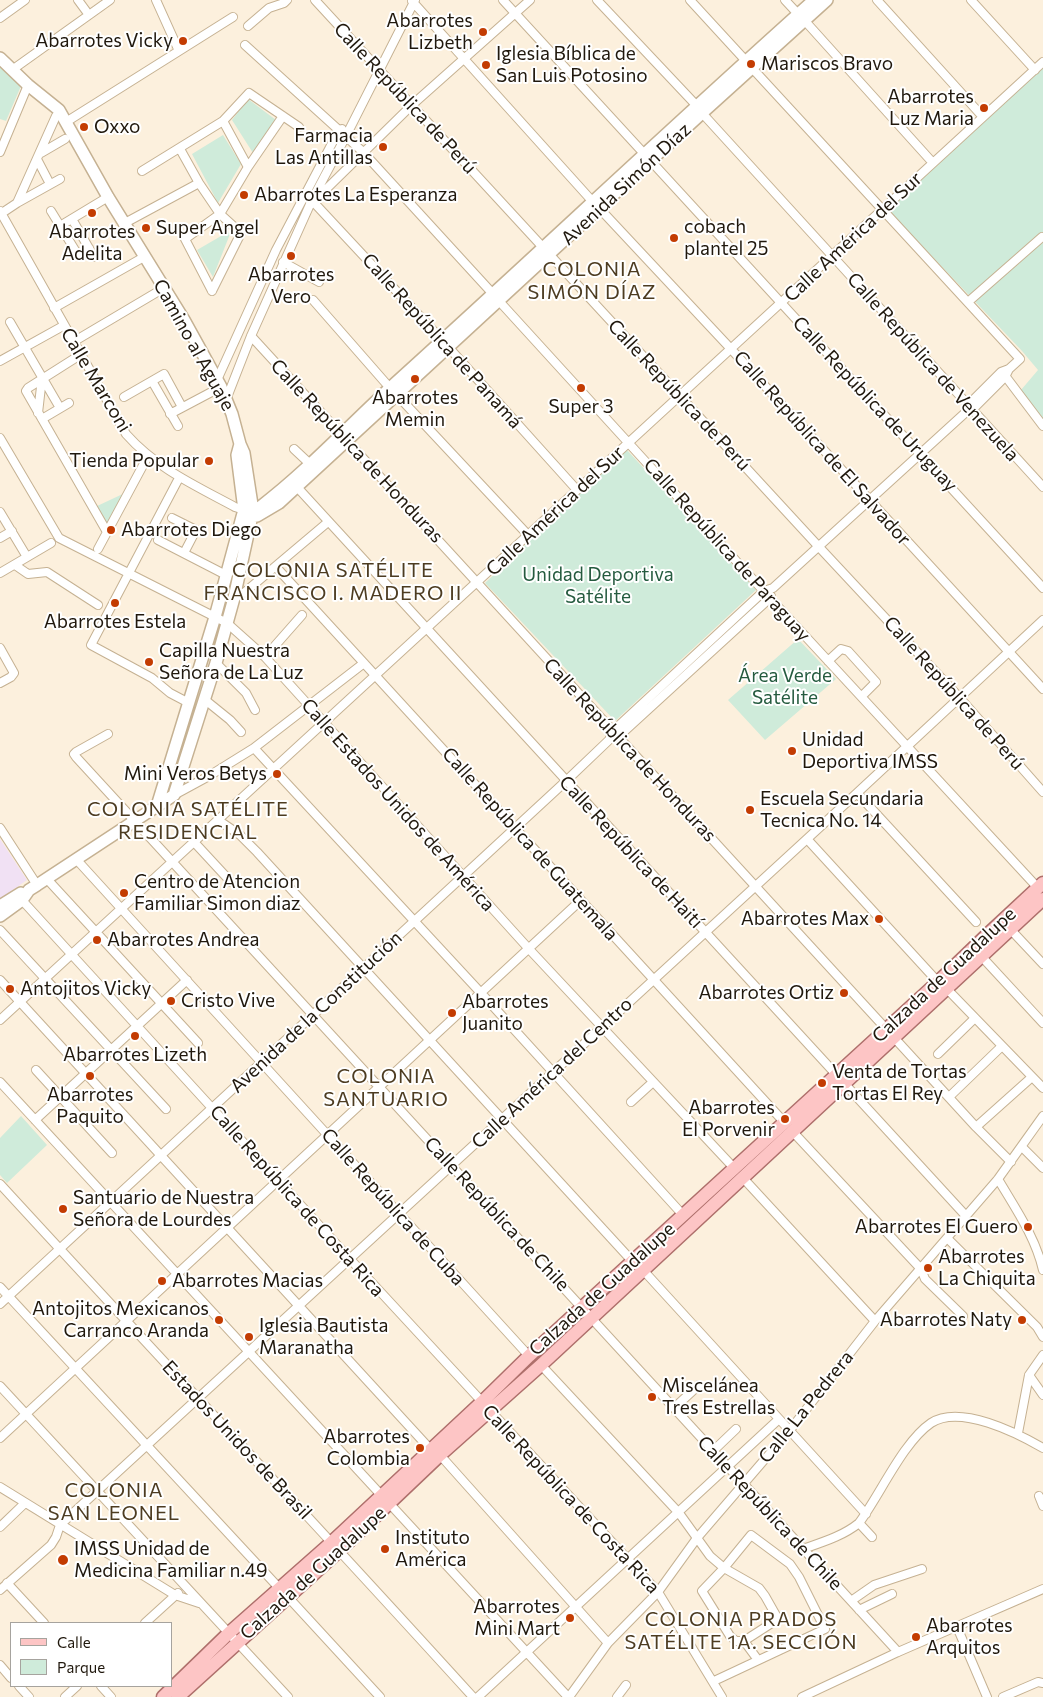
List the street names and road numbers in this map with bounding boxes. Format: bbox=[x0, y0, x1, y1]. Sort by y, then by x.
street label: Calle República de Perú bbox=[329, 18, 481, 178]
street label: Avenida Simón Díaz bbox=[556, 118, 696, 250]
street label: Calle América del Sur bbox=[779, 167, 927, 307]
street label: Calle República de Panamá bbox=[357, 249, 527, 433]
street label: Calle República de Venezuela bbox=[842, 268, 1024, 466]
street label: Camino al Aguaje bbox=[148, 275, 240, 415]
street label: Calle República de Uruguay bbox=[788, 312, 962, 496]
street label: Calle República de Perú bbox=[603, 315, 755, 475]
street label: Calle Marconi bbox=[56, 324, 136, 436]
street label: Calle República de El Salvador bbox=[729, 346, 915, 550]
street label: Calle República de Honduras bbox=[266, 354, 448, 548]
street label: Calle América del Sur bbox=[481, 441, 629, 581]
street label: Calle República de Paraguay bbox=[639, 454, 815, 646]
street label: Calle República de Perú bbox=[879, 612, 1029, 774]
street label: Calle República de Honduras bbox=[539, 653, 721, 847]
street label: Calle Estados Unidos de América bbox=[296, 694, 500, 916]
street label: Calle República de Guatemala bbox=[437, 743, 623, 945]
street label: Calle República de Haití bbox=[554, 771, 708, 933]
street label: Calzada de Guadalupe bbox=[867, 902, 1021, 1048]
street label: Avenida de la Constitución bbox=[225, 926, 407, 1098]
street label: Calle América del Centro bbox=[467, 993, 637, 1153]
street label: Calle República de Costa Rica bbox=[205, 1101, 389, 1301]
street label: Calle República de Cuba bbox=[316, 1124, 470, 1290]
street label: Calle República de Chile bbox=[420, 1132, 574, 1296]
street label: Calzada de Guadalupe bbox=[524, 1217, 680, 1361]
street label: Calle La Pedrera bbox=[754, 1346, 858, 1468]
street label: Estados Unidos de Brasil bbox=[158, 1356, 316, 1524]
street label: Calle República de Costa Rica bbox=[477, 1400, 665, 1598]
street label: Calle República de Chile bbox=[693, 1431, 847, 1595]
street label: Calzada de Guadalupe bbox=[235, 1501, 391, 1645]

